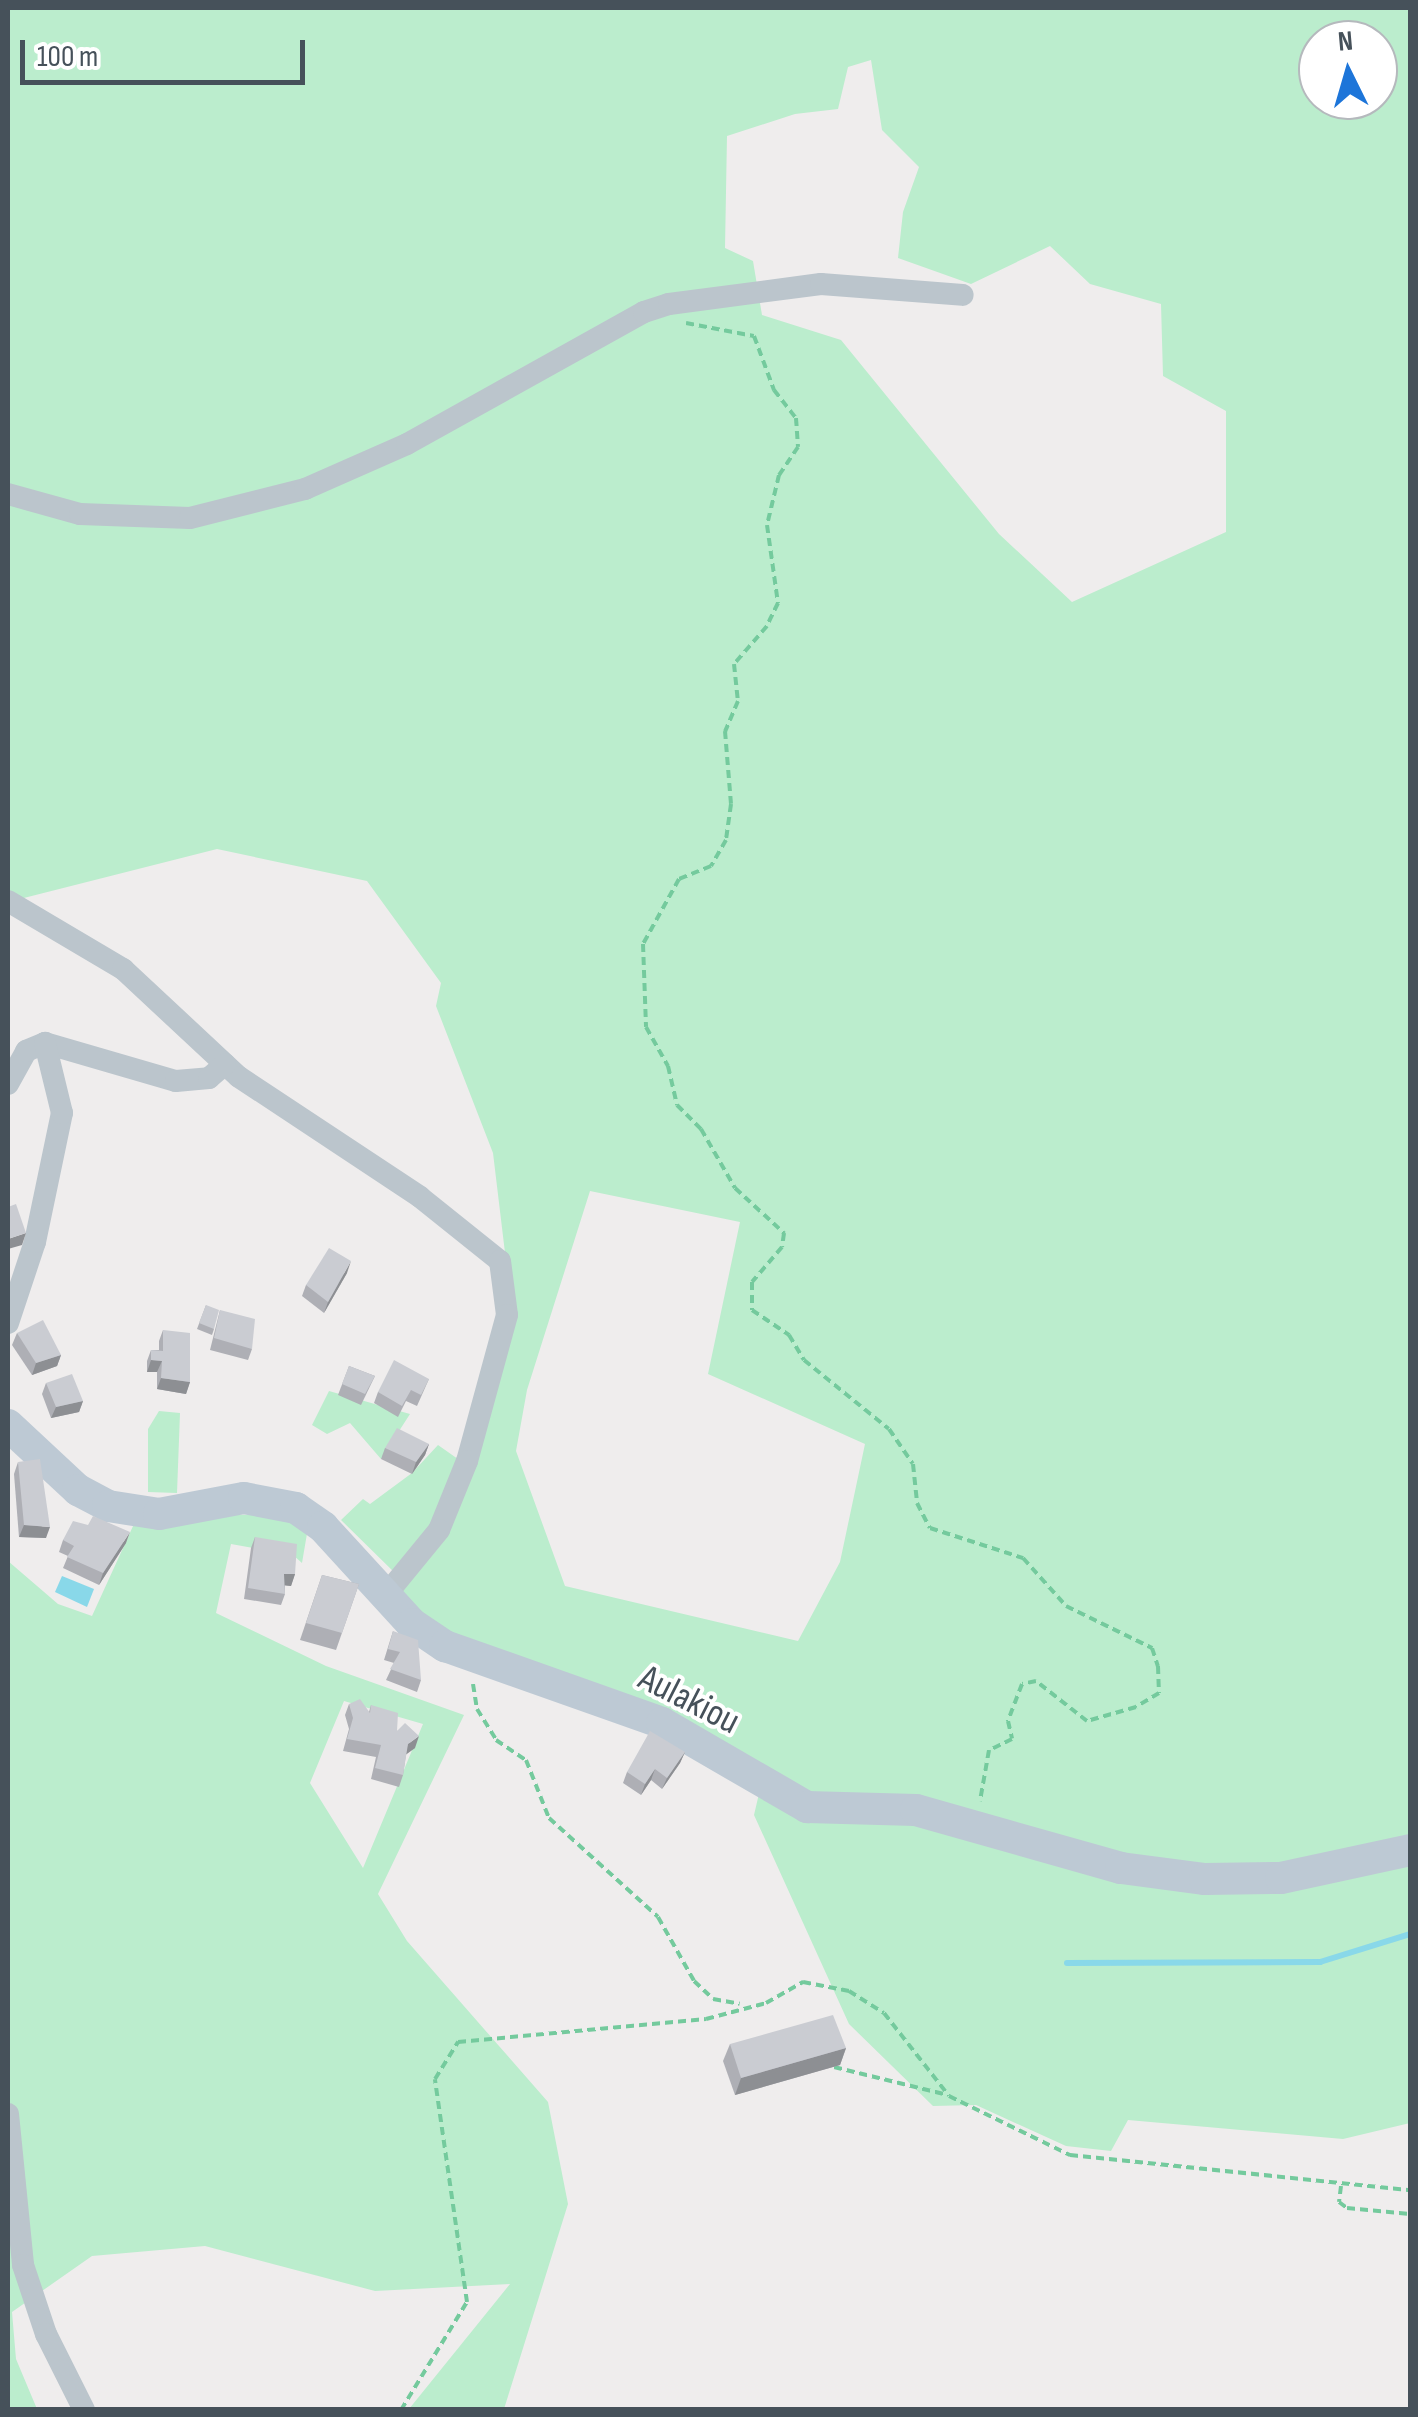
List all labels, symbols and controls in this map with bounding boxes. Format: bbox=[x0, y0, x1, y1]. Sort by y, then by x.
scale bar bbox=[25, 20, 310, 82]
north arrow bbox=[1298, 20, 1398, 120]
text: N bbox=[1337, 25, 1354, 59]
text: 100 m bbox=[37, 39, 98, 75]
street label: Aulakiou bbox=[631, 1655, 747, 1745]

